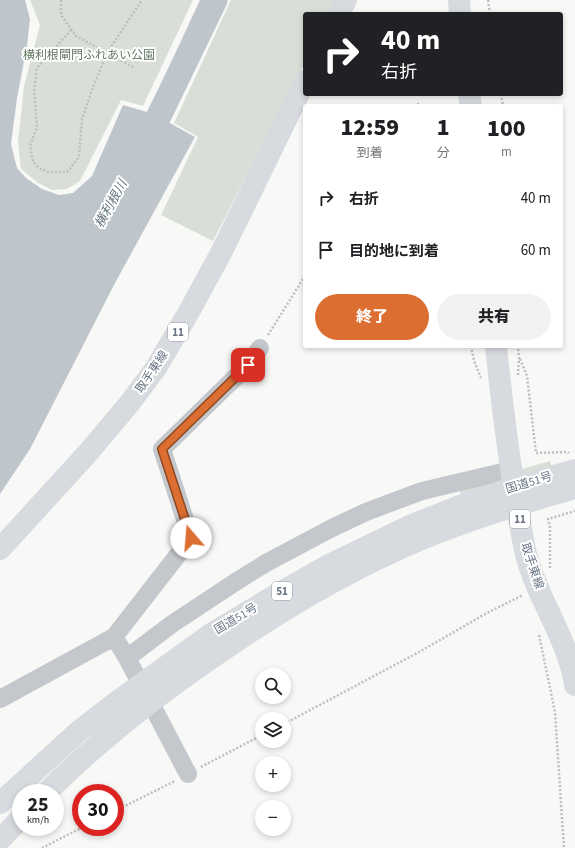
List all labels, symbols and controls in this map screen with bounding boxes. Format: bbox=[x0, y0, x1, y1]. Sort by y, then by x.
text: 40 m bbox=[381, 20, 440, 60]
icon: right bbox=[315, 28, 367, 80]
park label: 横利根閘門ふれあい公園 bbox=[23, 47, 155, 64]
text: 右折 bbox=[381, 60, 417, 85]
text: 12:59 bbox=[340, 110, 399, 145]
text: 1 bbox=[437, 110, 450, 145]
text: 100 bbox=[487, 111, 526, 146]
text: m bbox=[501, 143, 512, 161]
text: 到着 bbox=[357, 144, 383, 162]
text: 分 bbox=[437, 144, 450, 162]
water label: 横利根川 bbox=[91, 175, 132, 231]
icon: right bbox=[315, 187, 337, 209]
text: 40 m bbox=[521, 188, 551, 209]
text: 右折 bbox=[349, 189, 379, 210]
icon: arrive bbox=[315, 239, 337, 261]
text: 60 m bbox=[521, 240, 551, 261]
text: 目的地に到着 bbox=[349, 241, 439, 262]
button: 終了 bbox=[315, 294, 429, 340]
button: 共有 bbox=[437, 294, 551, 340]
road number: 11 bbox=[168, 323, 188, 341]
street label: 取手東線 bbox=[132, 347, 172, 397]
pin bbox=[231, 348, 265, 382]
icon: arrive bbox=[237, 354, 259, 376]
street label: 国道51号 bbox=[504, 468, 554, 498]
road number: 11 bbox=[510, 510, 530, 528]
position arrow bbox=[170, 517, 212, 559]
street label: 取手東線 bbox=[516, 541, 548, 591]
road number: 51 bbox=[272, 582, 292, 600]
street label: 国道51号 bbox=[211, 599, 261, 639]
map controls bbox=[255, 668, 291, 836]
button: search bbox=[255, 668, 291, 704]
button: layers bbox=[255, 712, 291, 748]
button: + bbox=[255, 756, 291, 792]
speed limit sign: 30 bbox=[72, 784, 124, 836]
text: 25 bbox=[27, 791, 49, 819]
button: − bbox=[255, 800, 291, 836]
text: km/h bbox=[27, 813, 49, 827]

